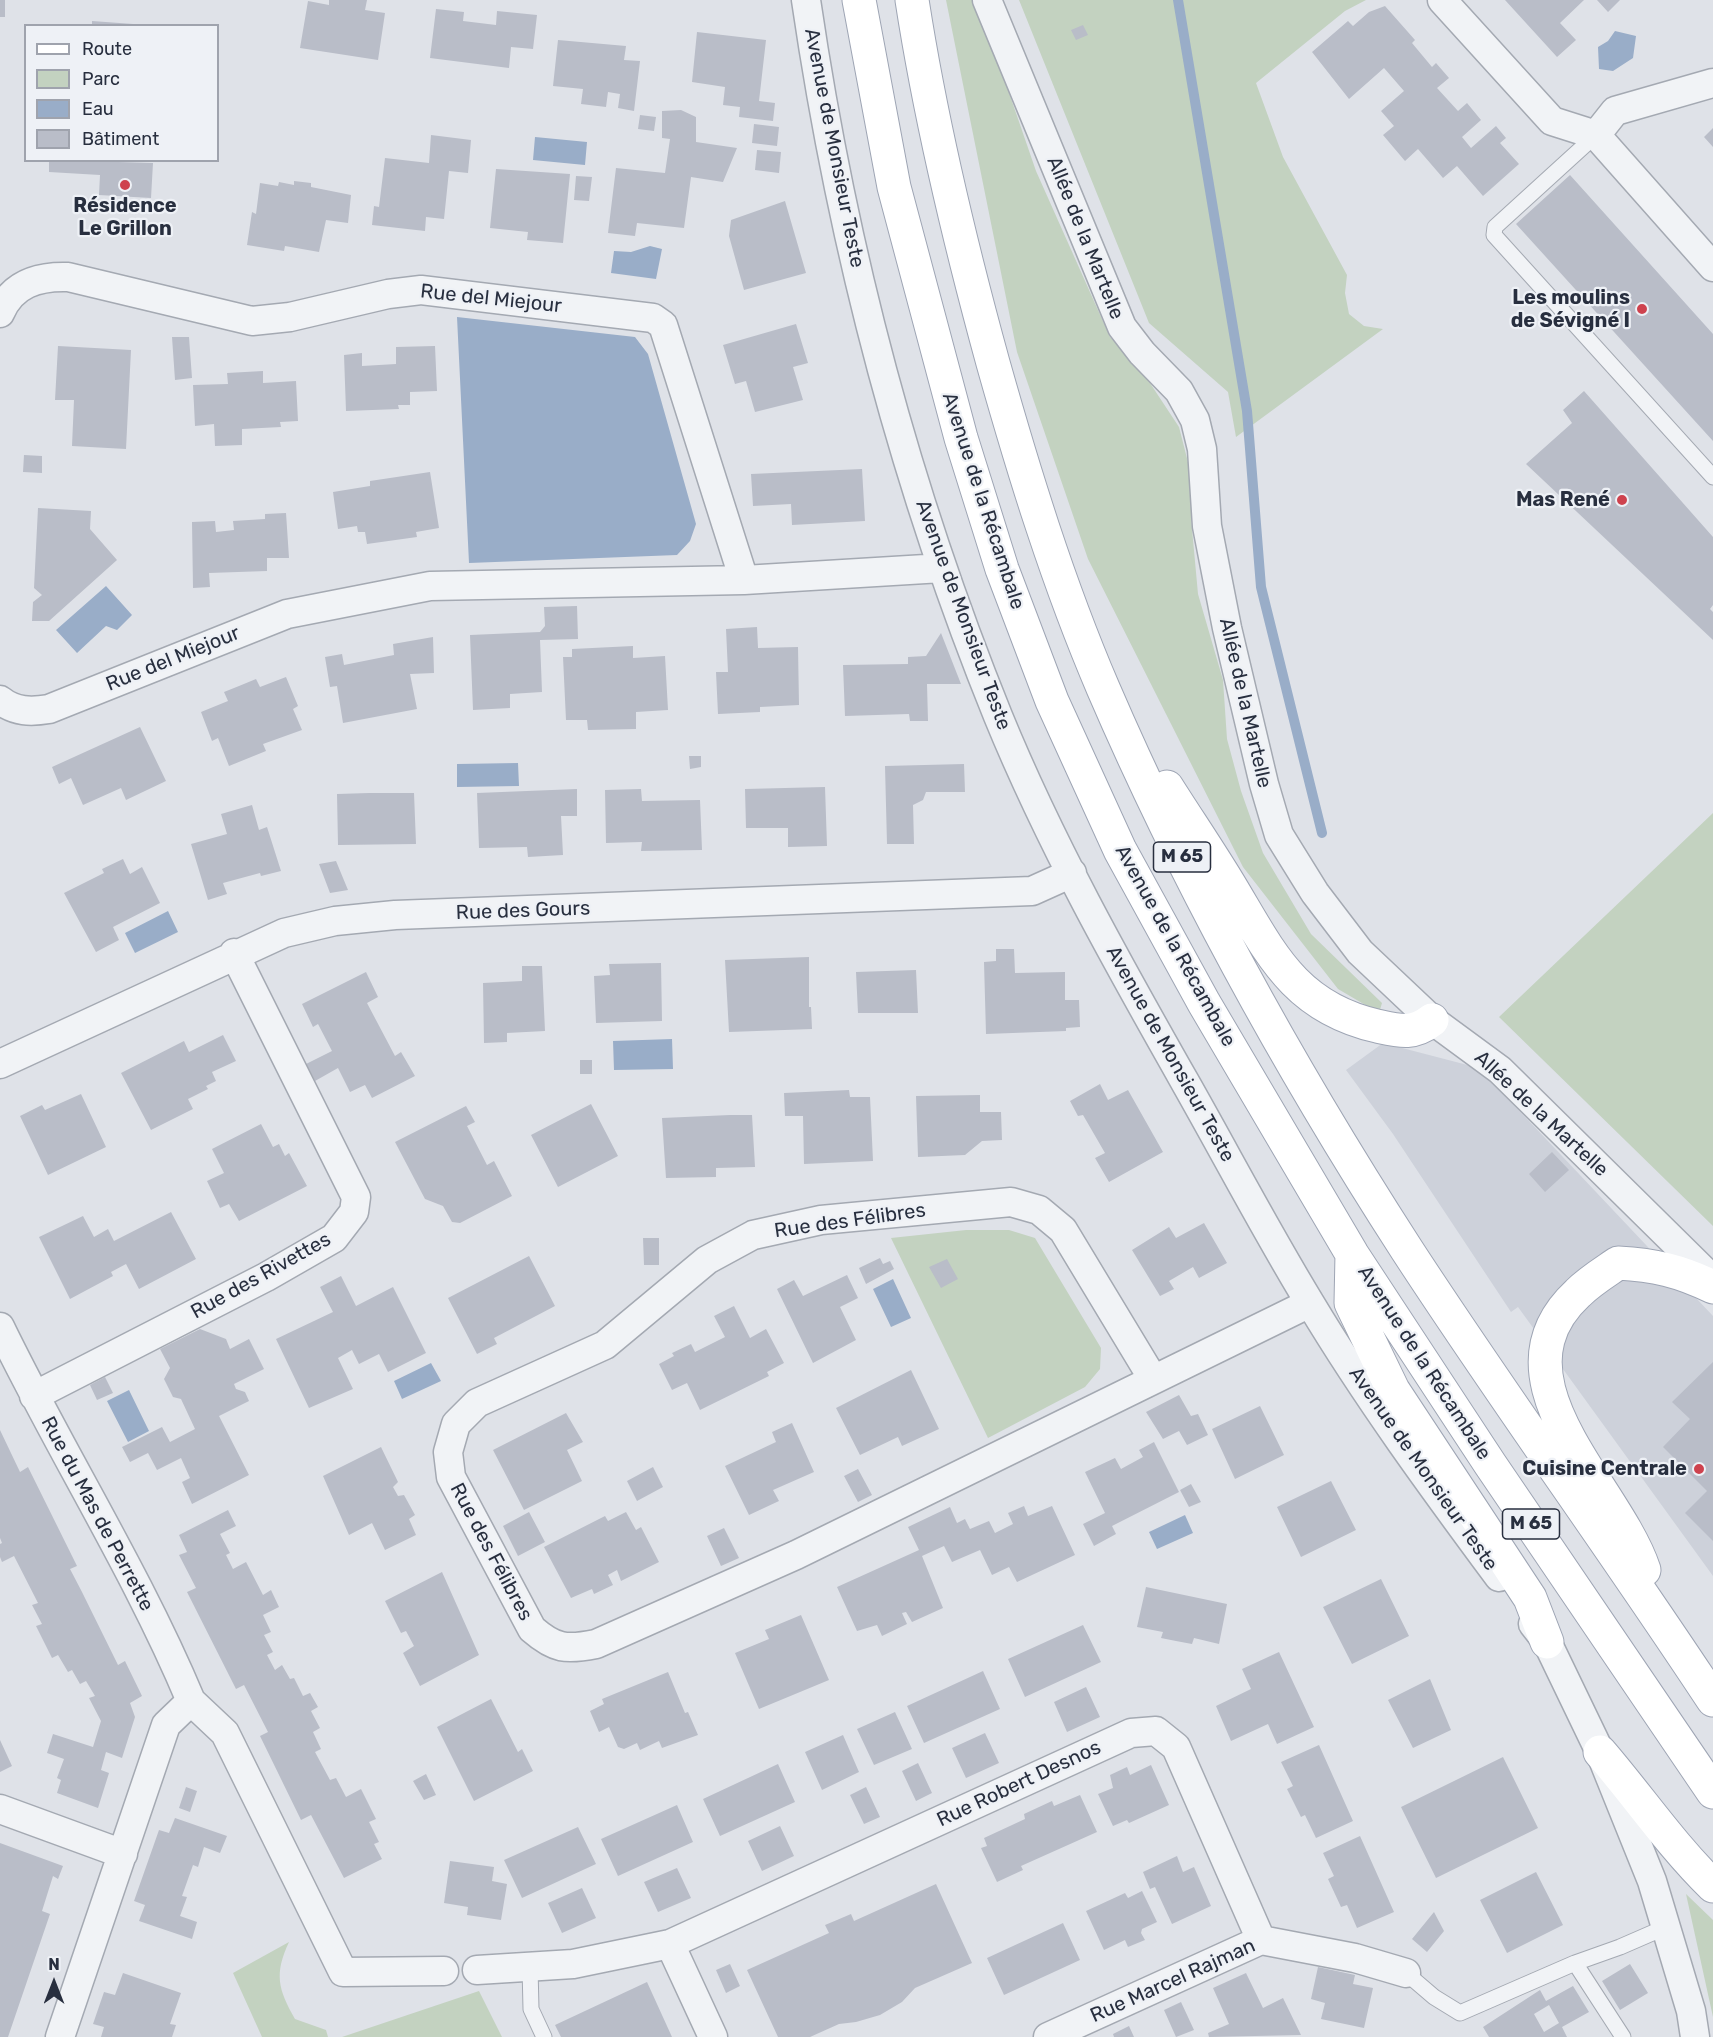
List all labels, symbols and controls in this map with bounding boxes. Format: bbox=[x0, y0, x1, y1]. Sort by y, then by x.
legend bbox=[24, 24, 219, 162]
street label: Avenue de Monsieur Teste bbox=[799, 26, 869, 270]
text: Route bbox=[82, 38, 132, 60]
text: Parc bbox=[82, 68, 120, 90]
text: Eau bbox=[82, 98, 114, 120]
text: Bâtiment bbox=[82, 128, 159, 150]
street label: Allée de la Martelle bbox=[1041, 153, 1129, 323]
marker: Résidence Le Grillon bbox=[118, 178, 132, 192]
place label: Résidence Le Grillon bbox=[73, 194, 177, 241]
street label: Rue del Miejour bbox=[419, 280, 563, 318]
place label: Les moulins de Sévigné I bbox=[1511, 286, 1630, 333]
marker: Les moulins de Sévigné I bbox=[1635, 302, 1649, 316]
street label: Avenue de la Récambale bbox=[937, 389, 1029, 613]
place label: Mas René bbox=[1516, 488, 1610, 512]
marker: Mas René bbox=[1615, 493, 1629, 507]
street label: Avenue de Monsieur Teste bbox=[910, 497, 1016, 733]
street label: Allée de la Martelle bbox=[1214, 616, 1276, 790]
street label: Rue del Miejour bbox=[103, 621, 243, 697]
street label: Avenue de la Récambale bbox=[1110, 841, 1240, 1051]
road number: M 65 bbox=[1154, 842, 1210, 872]
street label: Rue des Gours bbox=[455, 897, 591, 925]
street label: Avenue de Monsieur Teste bbox=[1101, 942, 1239, 1166]
street label: Allée de la Martelle bbox=[1469, 1046, 1613, 1182]
street label: Rue des Félibres bbox=[773, 1199, 927, 1243]
street label: Rue des Rivettes bbox=[187, 1228, 335, 1324]
street label: Avenue de la Récambale bbox=[1352, 1261, 1496, 1465]
street label: Avenue de Monsieur Teste bbox=[1343, 1362, 1503, 1576]
street label: Rue du Mas de Perrette bbox=[35, 1413, 159, 1615]
place label: Cuisine Centrale bbox=[1522, 1457, 1687, 1481]
marker: Cuisine Centrale bbox=[1692, 1462, 1706, 1476]
street label: Rue des Félibres bbox=[445, 1479, 537, 1625]
road number: M 65 bbox=[1502, 1509, 1559, 1539]
street label: Rue Robert Desnos bbox=[933, 1735, 1105, 1833]
street label: Rue Marcel Rajman bbox=[1087, 1934, 1259, 2028]
north arrow bbox=[24, 1953, 84, 2013]
text: N bbox=[48, 1955, 60, 1974]

